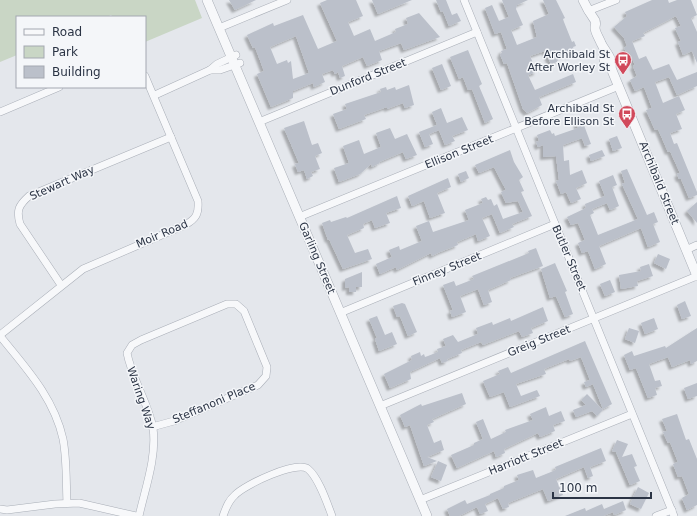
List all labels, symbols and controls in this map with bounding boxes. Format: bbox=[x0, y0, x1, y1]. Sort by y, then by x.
legend bbox=[16, 16, 146, 88]
text: Road bbox=[52, 25, 82, 39]
text: Park bbox=[52, 45, 78, 59]
place label: Archibald St After Worley St bbox=[527, 48, 611, 74]
bus stop icon: Archibald St After Worley St bbox=[613, 50, 633, 75]
street label: Dunford Street bbox=[328, 55, 409, 98]
text: Building bbox=[52, 65, 101, 79]
place label: Archibald St Before Ellison St bbox=[524, 102, 615, 128]
bus stop icon: Archibald St Before Ellison St bbox=[617, 104, 637, 129]
street label: Ellison Street bbox=[423, 132, 496, 172]
street label: Archibald Street bbox=[636, 140, 682, 227]
street label: Stewart Way bbox=[28, 163, 97, 203]
street label: Moir Road bbox=[134, 217, 190, 251]
street label: Garling Street bbox=[296, 220, 338, 297]
street label: Butler Street bbox=[549, 223, 589, 293]
street label: Finney Street bbox=[411, 249, 484, 289]
street label: Greig Street bbox=[506, 322, 573, 359]
street label: Waring Way bbox=[124, 365, 158, 431]
street label: Steffanoni Place bbox=[171, 380, 258, 426]
street label: Harriott Street bbox=[487, 436, 566, 478]
scale bar bbox=[553, 474, 651, 500]
text: 100 m bbox=[559, 481, 597, 495]

